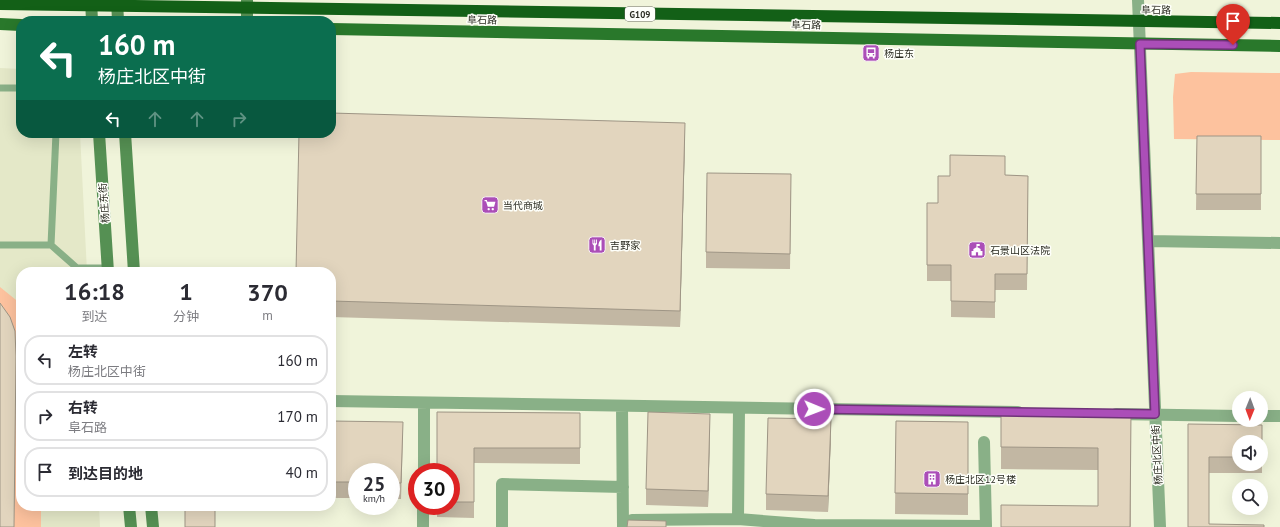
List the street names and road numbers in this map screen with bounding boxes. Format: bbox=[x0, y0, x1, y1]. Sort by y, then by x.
street label: 阜石路 bbox=[1141, 3, 1171, 17]
road number: G109 bbox=[625, 7, 655, 21]
street label: 阜石路 bbox=[467, 13, 497, 27]
street label: 阜石路 bbox=[791, 18, 821, 32]
street label: 杨庄东街 bbox=[96, 183, 112, 223]
street label: 杨庄北区中街 bbox=[1149, 425, 1165, 485]

